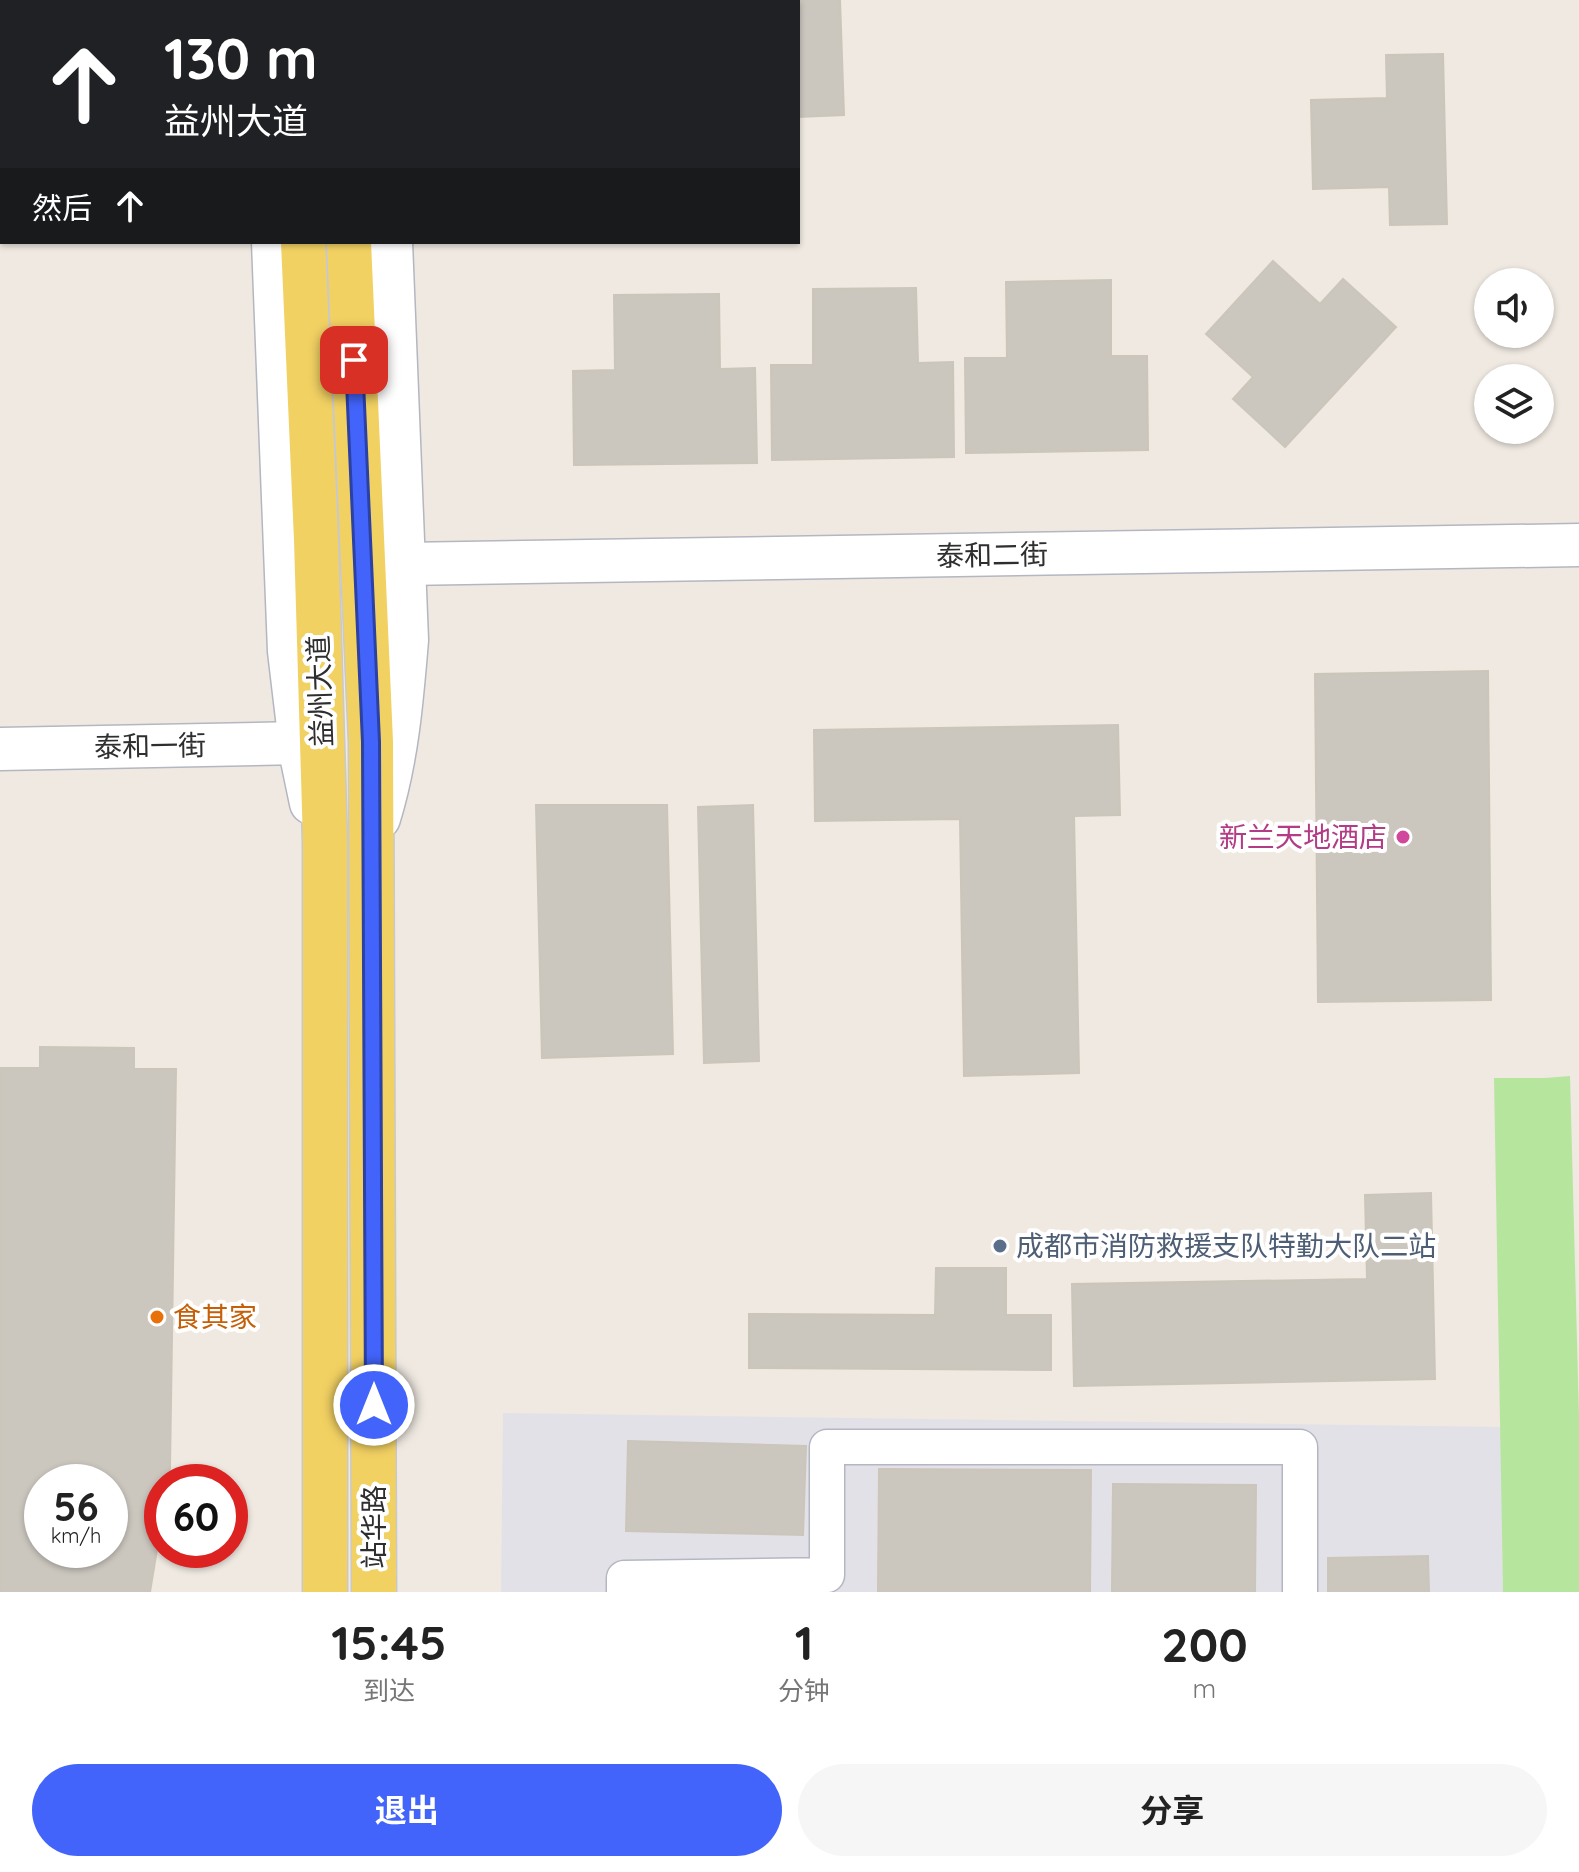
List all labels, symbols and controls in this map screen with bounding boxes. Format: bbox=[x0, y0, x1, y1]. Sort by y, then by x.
text: 130 m bbox=[164, 23, 318, 93]
icon: ahead bbox=[32, 32, 136, 136]
text: 益州大道 bbox=[164, 98, 308, 143]
icon: ahead bbox=[108, 184, 152, 228]
text: 然后 bbox=[32, 189, 92, 227]
map controls bbox=[1474, 268, 1554, 444]
button: sound bbox=[1474, 268, 1554, 348]
pin bbox=[320, 326, 388, 394]
icon: arrive bbox=[332, 338, 376, 382]
button: layers bbox=[1474, 364, 1554, 444]
street label: 泰和二街 bbox=[936, 536, 1048, 573]
street label: 益州大道 bbox=[300, 634, 339, 748]
street label: 泰和一街 bbox=[94, 727, 206, 764]
place label: 新兰天地酒店 bbox=[1219, 819, 1387, 854]
marker: 新兰天地酒店 bbox=[1394, 828, 1412, 846]
place label: 成都市消防救援支队特勤大队二站 bbox=[1016, 1228, 1436, 1263]
marker: 成都市消防救援支队特勤大队二站 bbox=[991, 1237, 1009, 1255]
place label: 食其家 bbox=[173, 1299, 257, 1334]
marker: 食其家 bbox=[148, 1308, 166, 1326]
position arrow bbox=[332, 1363, 416, 1447]
speed limit sign: 60 bbox=[144, 1464, 248, 1568]
text: 56 bbox=[53, 1481, 99, 1531]
street label: 站华路 bbox=[356, 1485, 391, 1569]
text: km/h bbox=[51, 1523, 101, 1548]
text: 15:45 bbox=[331, 1612, 447, 1672]
text: 1 bbox=[795, 1612, 813, 1672]
text: 200 bbox=[1161, 1614, 1248, 1674]
text: m bbox=[1193, 1672, 1216, 1705]
text: 到达 bbox=[363, 1674, 415, 1707]
text: 分钟 bbox=[778, 1674, 830, 1707]
button: 退出 bbox=[32, 1764, 782, 1856]
button: 分享 bbox=[798, 1764, 1547, 1856]

